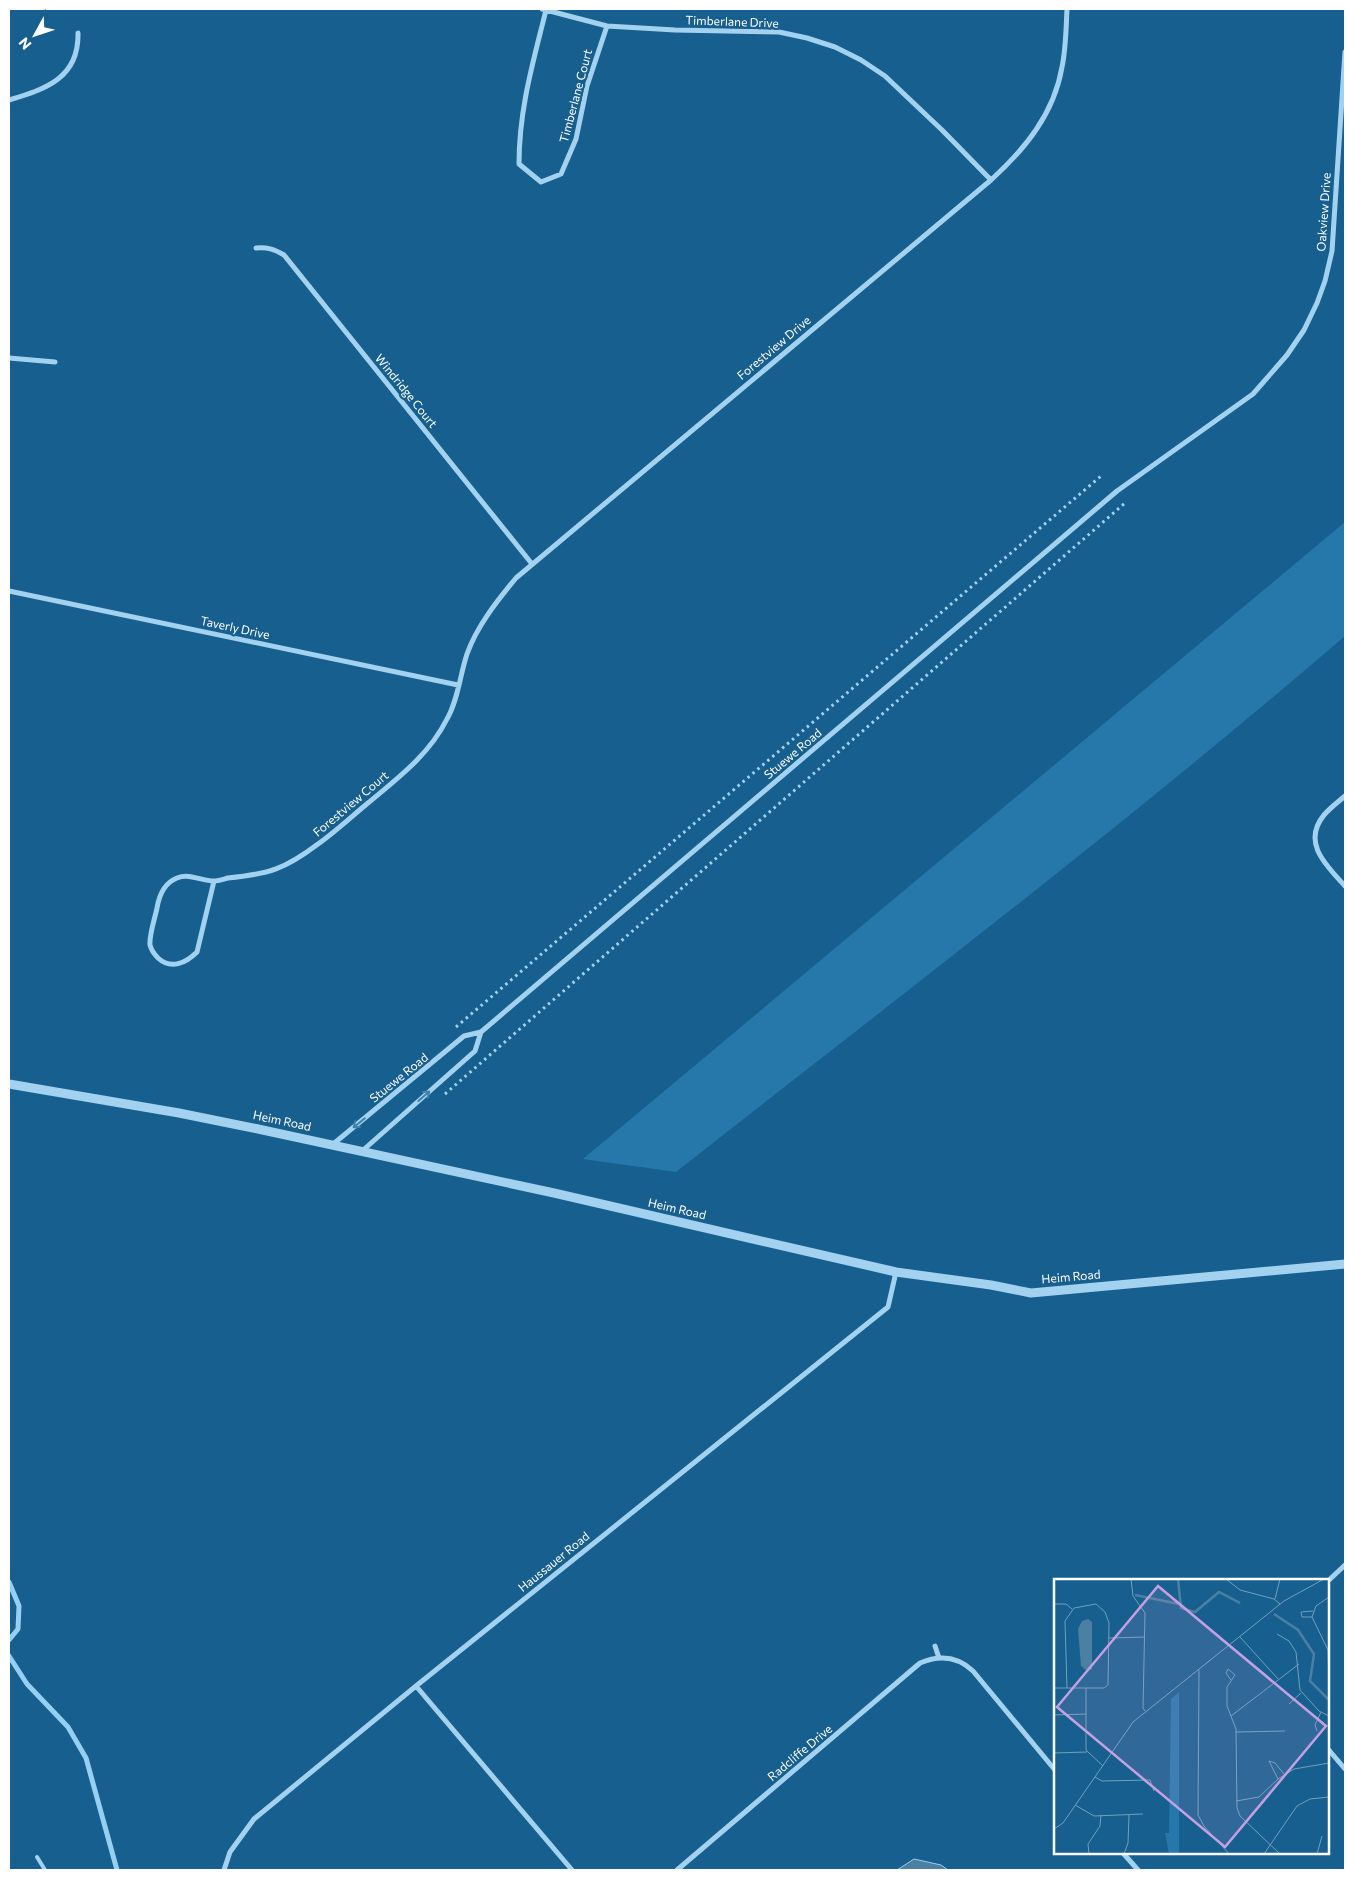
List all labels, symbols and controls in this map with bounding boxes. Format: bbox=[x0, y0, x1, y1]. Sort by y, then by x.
north arrow bbox=[10, 10, 60, 60]
street label: Timberlane Drive bbox=[685, 12, 779, 30]
text: N bbox=[15, 34, 35, 53]
street label: Timberlane Court bbox=[556, 47, 594, 144]
street label: Oakview Drive bbox=[1313, 172, 1333, 252]
street label: Forestview Drive bbox=[734, 313, 813, 382]
street label: Windridge Court bbox=[373, 351, 441, 430]
street label: Taverly Drive bbox=[199, 613, 271, 641]
street label: Stuewe Road bbox=[761, 725, 824, 781]
street label: Forestview Court bbox=[310, 768, 391, 839]
street label: Stuewe Road bbox=[366, 1049, 430, 1105]
one-way arrow bbox=[418, 1090, 431, 1102]
street label: Heim Road bbox=[252, 1107, 313, 1133]
one-way arrow bbox=[353, 1117, 366, 1128]
street label: Heim Road bbox=[647, 1195, 708, 1222]
street label: Heim Road bbox=[1041, 1266, 1101, 1286]
street label: Haussauer Road bbox=[515, 1528, 592, 1594]
inset map bbox=[1054, 1579, 1329, 1854]
street label: Radcliffe Drive bbox=[764, 1721, 834, 1783]

